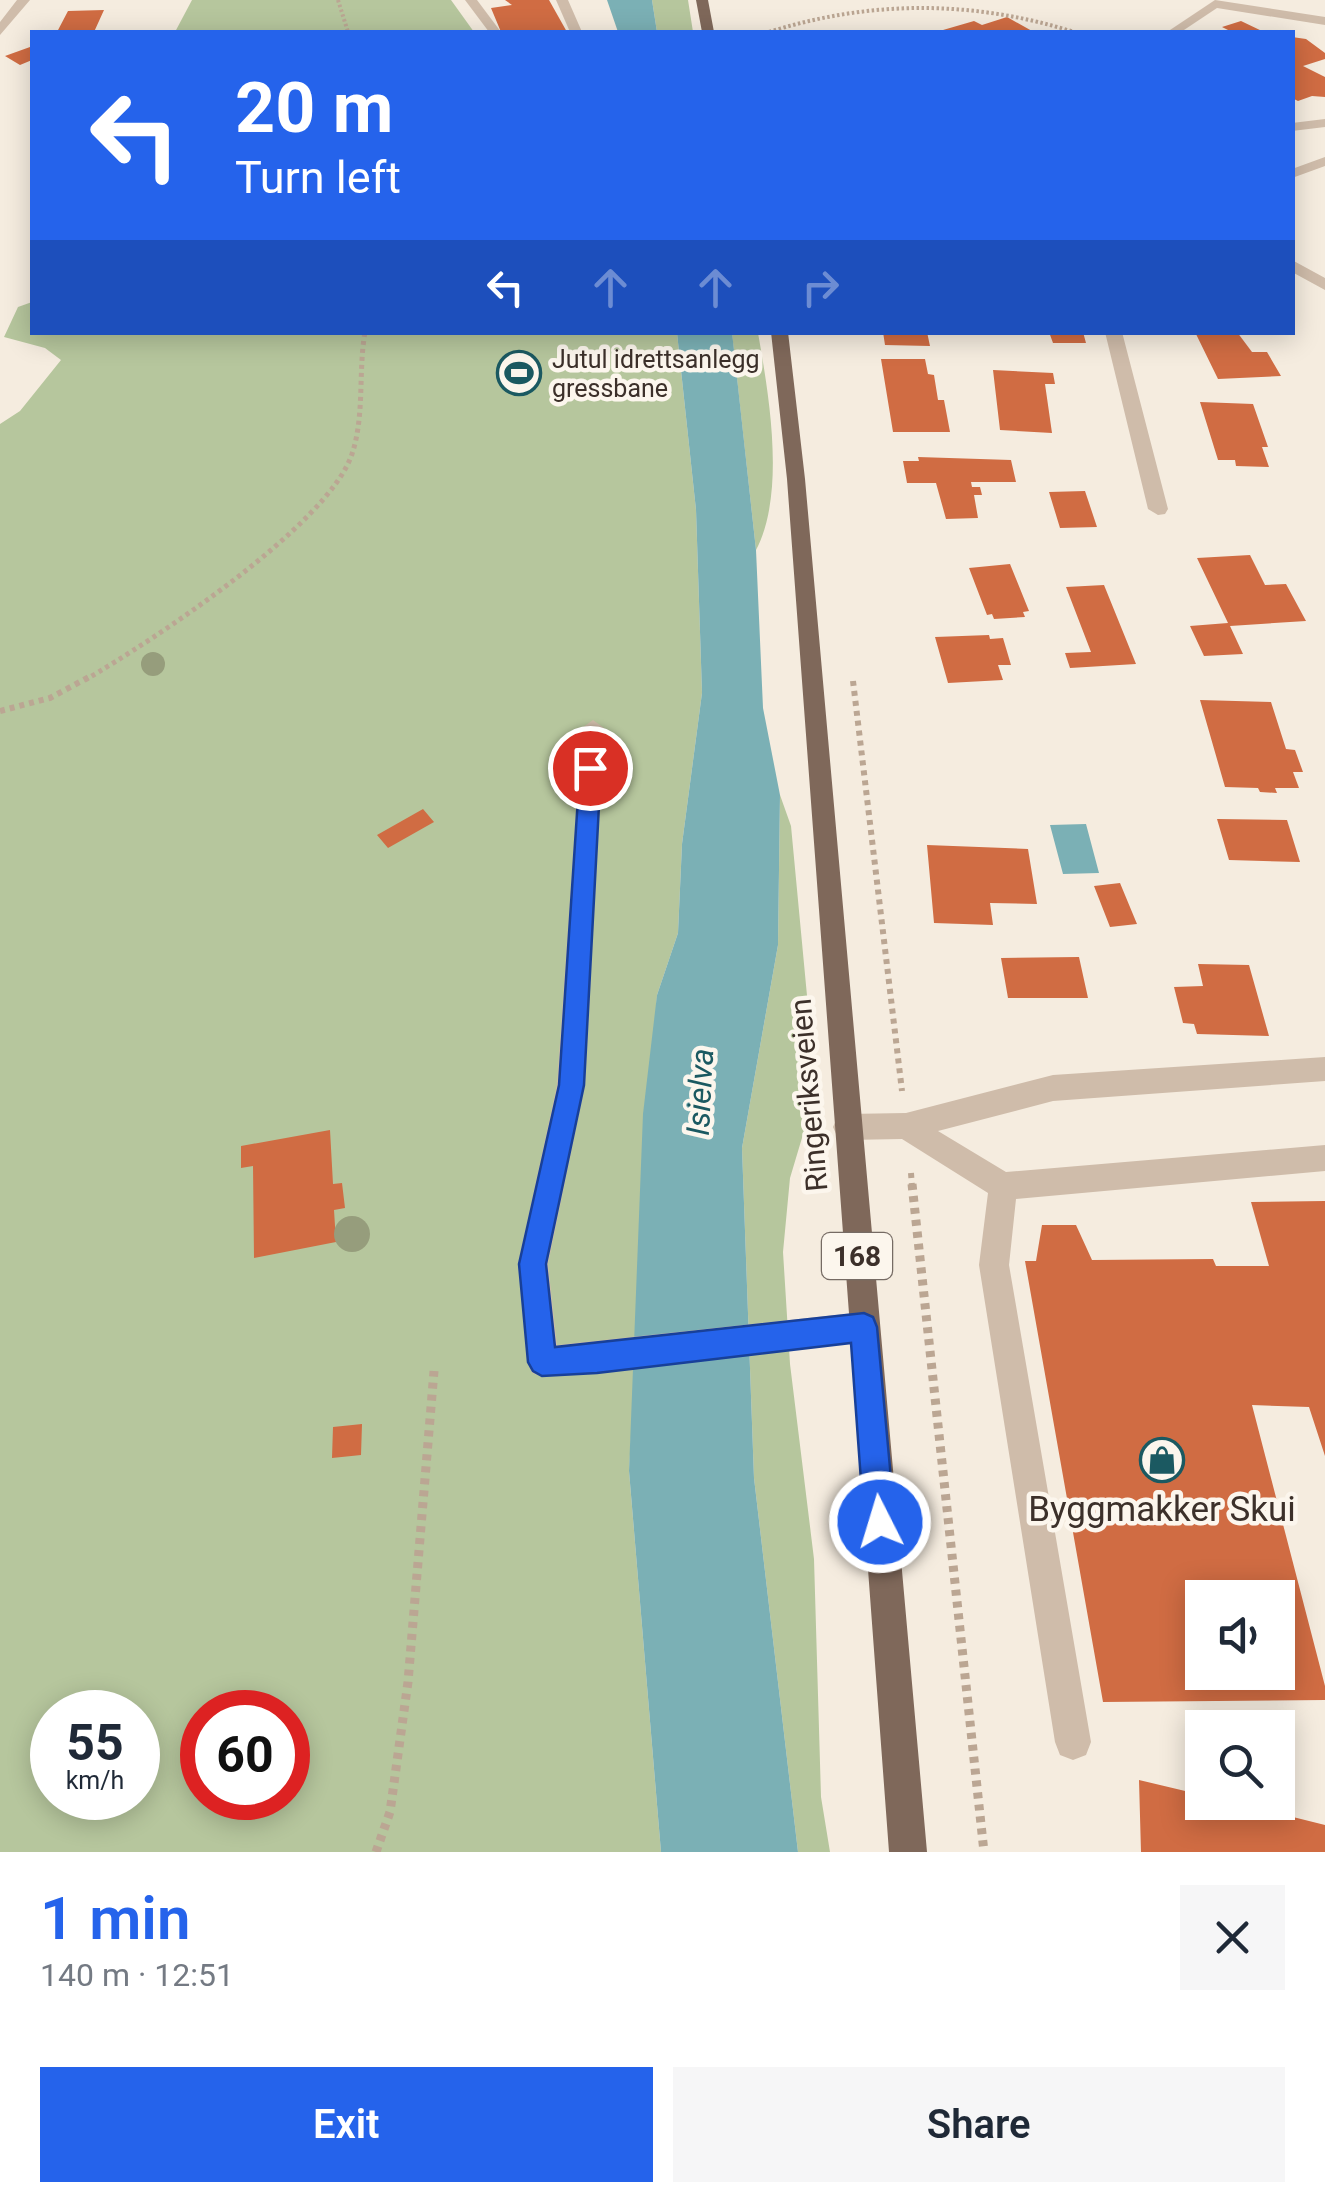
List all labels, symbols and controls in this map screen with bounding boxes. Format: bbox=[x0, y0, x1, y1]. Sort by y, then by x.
text: 20 m bbox=[235, 67, 393, 149]
icon: left bbox=[70, 70, 200, 200]
text: Turn left bbox=[235, 151, 401, 204]
icon: left bbox=[478, 260, 533, 315]
icon: ahead bbox=[583, 260, 638, 315]
icon: ahead bbox=[688, 260, 743, 315]
icon: right bbox=[793, 260, 848, 315]
place label: Jutul idrettsanlegg gressbane bbox=[552, 345, 760, 403]
sports icon: Jutul idrettsanlegg gressbane bbox=[496, 350, 542, 396]
pin bbox=[548, 726, 633, 811]
icon: arrive bbox=[563, 741, 618, 796]
street label: Ringeriksveien bbox=[783, 997, 834, 1193]
water label: Isielva bbox=[679, 1047, 721, 1137]
road number: 168 bbox=[822, 1233, 892, 1279]
shop icon: Byggmakker Skui bbox=[1139, 1437, 1185, 1483]
position arrow bbox=[828, 1470, 932, 1574]
place label: Byggmakker Skui bbox=[1028, 1489, 1296, 1530]
map controls bbox=[1185, 1580, 1295, 1820]
button: sound bbox=[1185, 1580, 1295, 1690]
speed limit sign: 60 bbox=[180, 1690, 310, 1820]
button: search bbox=[1185, 1710, 1295, 1820]
text: 55 bbox=[66, 1714, 124, 1772]
text: km/h bbox=[66, 1766, 124, 1795]
text: 1 min bbox=[40, 1883, 190, 1954]
button: close bbox=[1180, 1885, 1285, 1990]
text: 140 m · 12:51 bbox=[40, 1956, 234, 1994]
button: Exit bbox=[40, 2067, 653, 2182]
button: Share bbox=[673, 2067, 1285, 2182]

